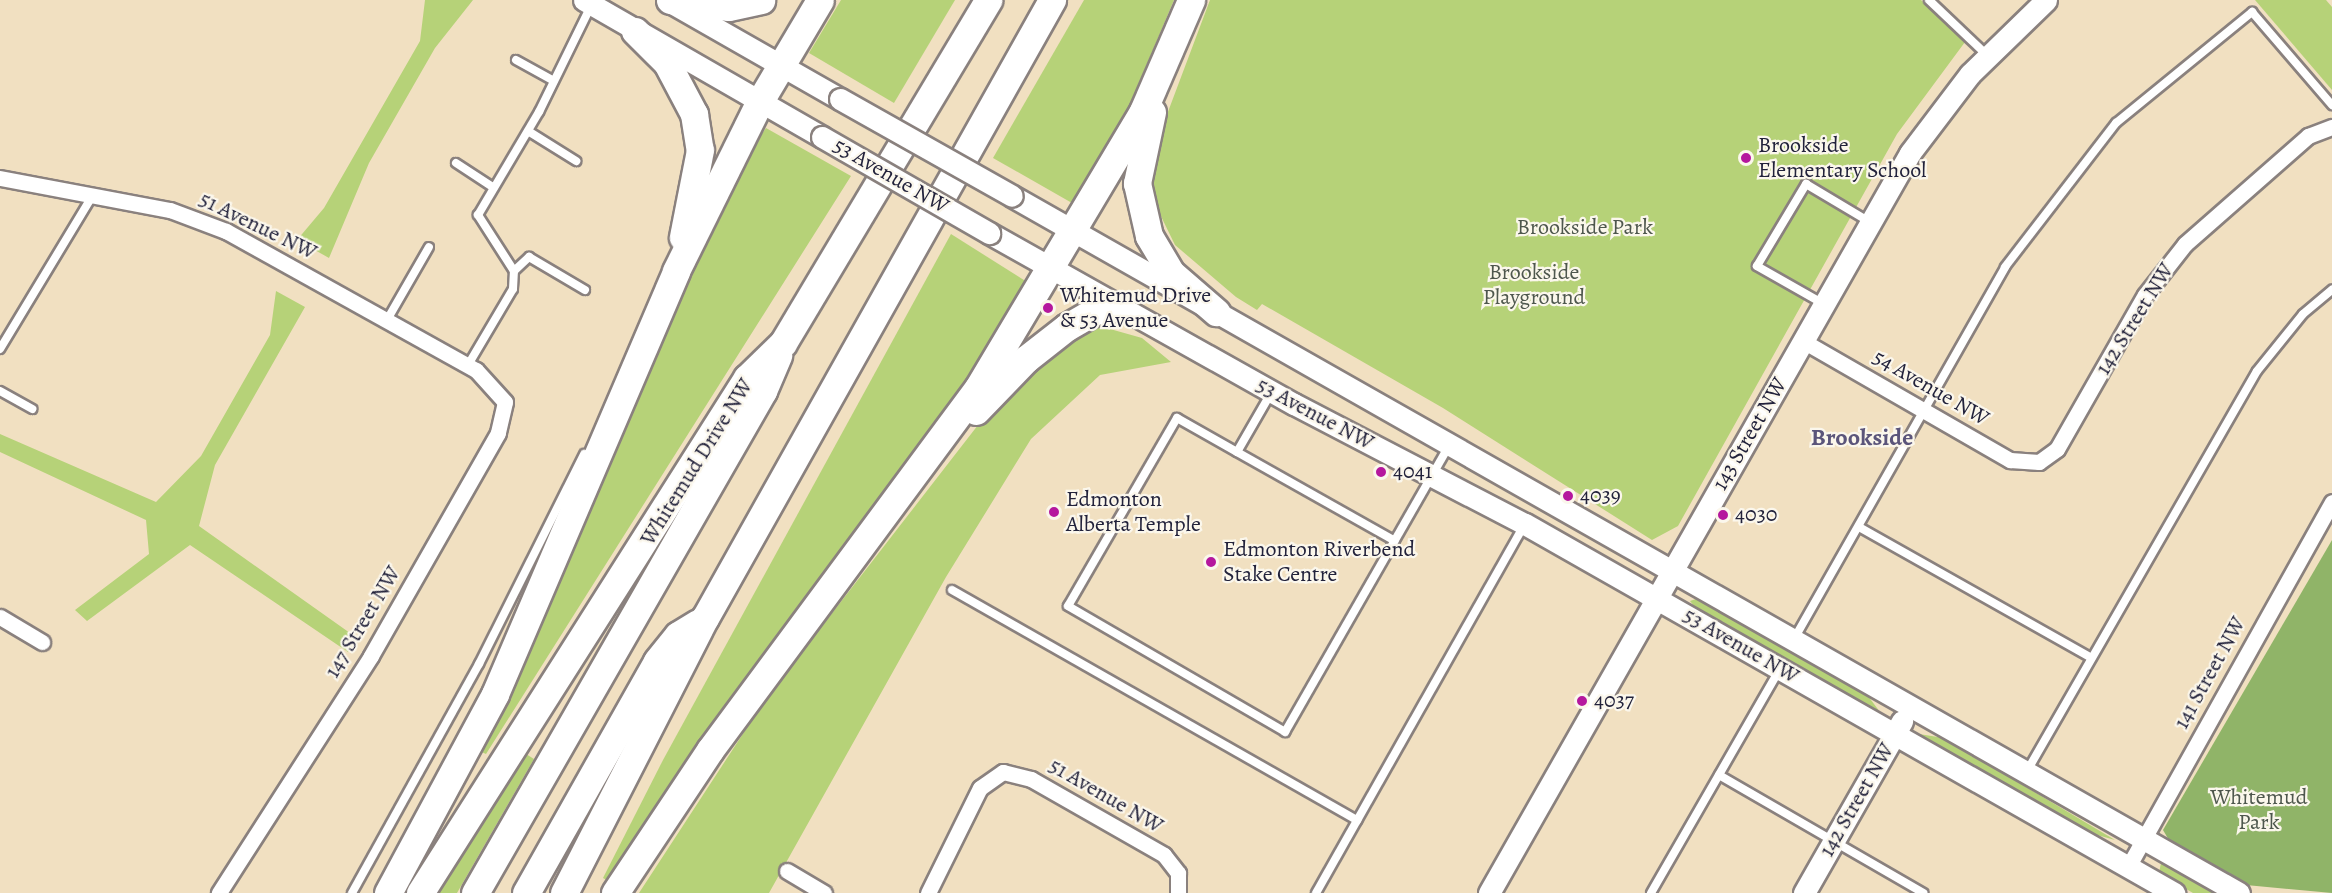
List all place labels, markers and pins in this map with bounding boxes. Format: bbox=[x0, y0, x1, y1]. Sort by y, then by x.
place label: Brookside Elementary School bbox=[1758, 132, 1926, 184]
marker: Brookside Elementary School bbox=[1739, 151, 1753, 165]
place label: Whitemud Drive & 53 Avenue bbox=[1060, 282, 1211, 334]
marker: Whitemud Drive & 53 Avenue bbox=[1041, 301, 1055, 315]
place label: 4041 bbox=[1393, 459, 1432, 485]
marker: 4041 bbox=[1374, 465, 1388, 479]
place label: 4039 bbox=[1580, 483, 1621, 509]
place label: Edmonton Alberta Temple bbox=[1066, 486, 1201, 538]
marker: 4039 bbox=[1561, 489, 1575, 503]
place label: 4030 bbox=[1735, 502, 1778, 528]
marker: Edmonton Alberta Temple bbox=[1047, 505, 1061, 519]
marker: 4030 bbox=[1716, 508, 1730, 522]
place label: Edmonton Riverbend Stake Centre bbox=[1223, 536, 1415, 588]
marker: Edmonton Riverbend Stake Centre bbox=[1204, 555, 1218, 569]
place label: 4037 bbox=[1594, 688, 1634, 714]
marker: 4037 bbox=[1575, 694, 1589, 708]

